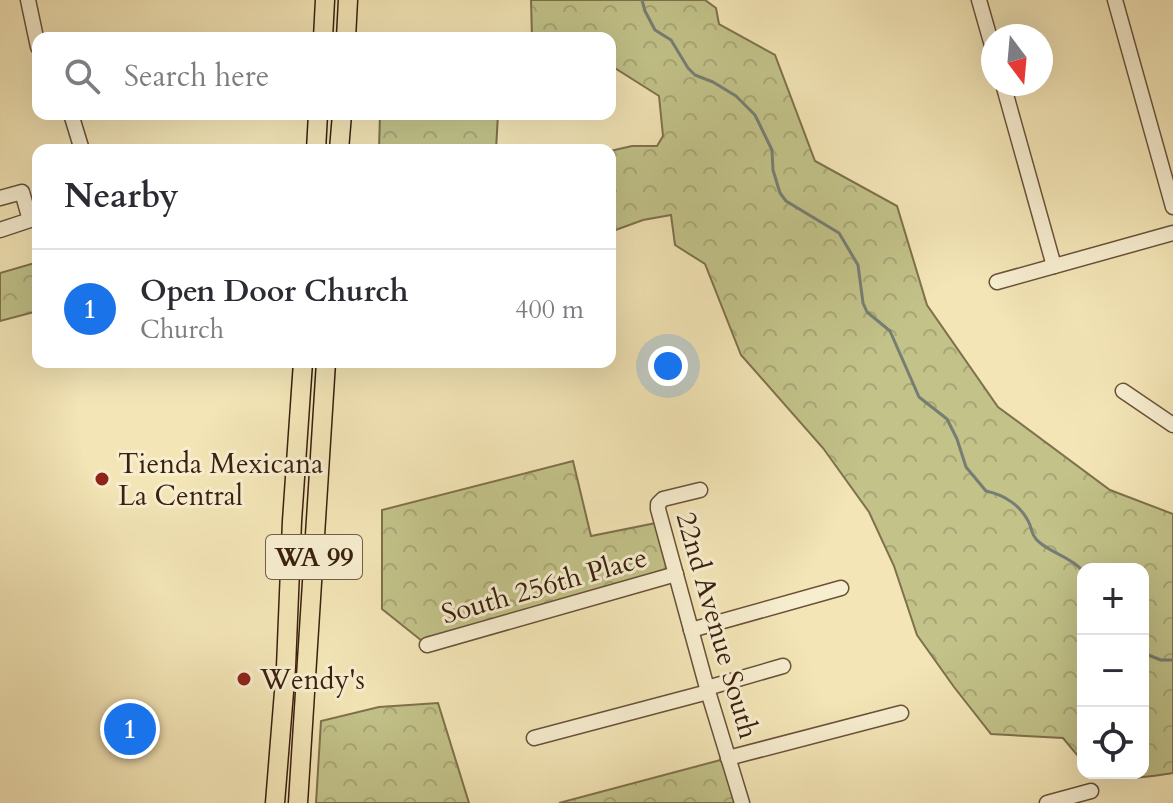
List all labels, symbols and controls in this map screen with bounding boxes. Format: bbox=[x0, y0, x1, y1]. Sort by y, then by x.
north arrow bbox=[981, 24, 1053, 96]
search box bbox=[32, 32, 616, 120]
icon: search bbox=[60, 54, 104, 98]
text: Search here bbox=[124, 56, 269, 97]
text: Nearby bbox=[64, 173, 179, 219]
text: Open Door Church bbox=[140, 271, 408, 312]
text: 1 bbox=[83, 292, 97, 327]
text: 400 m bbox=[515, 292, 584, 327]
text: Church bbox=[140, 312, 224, 347]
your location bbox=[648, 346, 688, 386]
place label: Tienda Mexicana La Central bbox=[118, 445, 323, 515]
marker: Tienda Mexicana La Central bbox=[93, 470, 111, 488]
street label: 22nd Avenue South bbox=[667, 508, 768, 743]
road number: WA 99 bbox=[266, 535, 362, 579]
street label: South 256th Place bbox=[437, 538, 652, 633]
map controls bbox=[1077, 563, 1149, 779]
button: + bbox=[1077, 563, 1149, 635]
button: − bbox=[1077, 635, 1149, 707]
place label: Wendy's bbox=[259, 661, 365, 699]
marker: Wendy's bbox=[235, 670, 253, 688]
pin: 1 bbox=[104, 699, 156, 759]
button: locate bbox=[1077, 707, 1149, 779]

